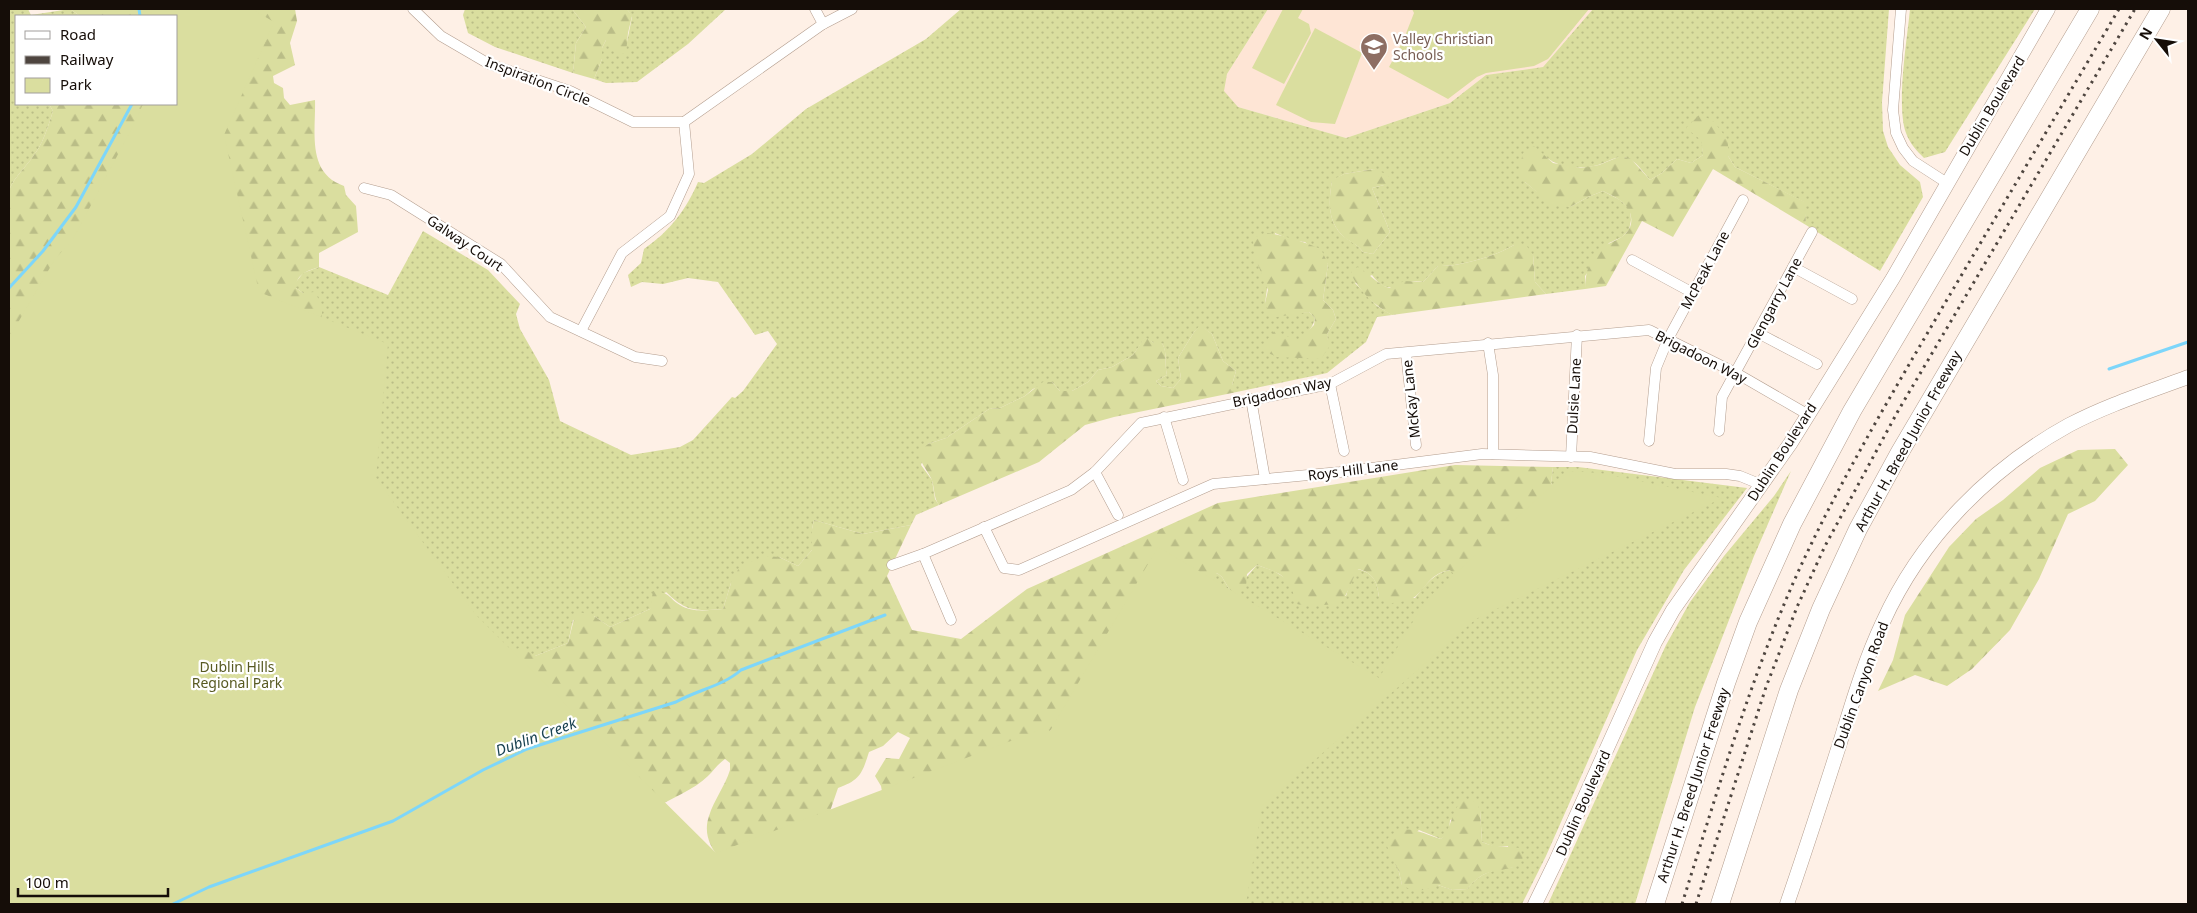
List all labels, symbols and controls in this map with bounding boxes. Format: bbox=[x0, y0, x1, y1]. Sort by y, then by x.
legend bbox=[15, 15, 178, 105]
north arrow bbox=[2132, 15, 2182, 65]
text: Road bbox=[60, 24, 96, 44]
text: N bbox=[2134, 24, 2156, 43]
place label: Valley Christian Schools bbox=[1393, 29, 1493, 64]
school or university icon: Valley Christian Schools bbox=[1359, 32, 1389, 71]
text: Railway bbox=[60, 49, 114, 69]
street label: Inspiration Circle bbox=[483, 52, 594, 109]
street label: Dublin Boulevard bbox=[1954, 52, 2029, 159]
text: Park bbox=[60, 74, 92, 94]
street label: Galway Court bbox=[423, 210, 507, 275]
street label: McPeak Lane bbox=[1676, 227, 1733, 312]
street label: Glengarry Lane bbox=[1741, 254, 1806, 352]
street label: Brigadoon Way bbox=[1652, 325, 1751, 388]
street label: Arthur H. Breed Junior Freeway bbox=[1850, 346, 1966, 534]
street label: Dulsie Lane bbox=[1562, 357, 1585, 434]
street label: McKay Lane bbox=[1397, 359, 1424, 439]
street label: Brigadoon Way bbox=[1231, 372, 1334, 411]
street label: Dublin Boulevard bbox=[1743, 399, 1820, 505]
street label: Roys Hill Lane bbox=[1307, 455, 1399, 484]
street label: Dublin Canyon Road bbox=[1829, 619, 1892, 751]
park label: Dublin Hills Regional Park bbox=[192, 657, 283, 692]
street label: Arthur H. Breed Junior Freeway bbox=[1652, 684, 1733, 885]
water label: Dublin Creek bbox=[492, 712, 579, 760]
street label: Dublin Boulevard bbox=[1551, 747, 1614, 859]
scale bar bbox=[18, 866, 168, 898]
text: 100 m bbox=[25, 872, 69, 892]

